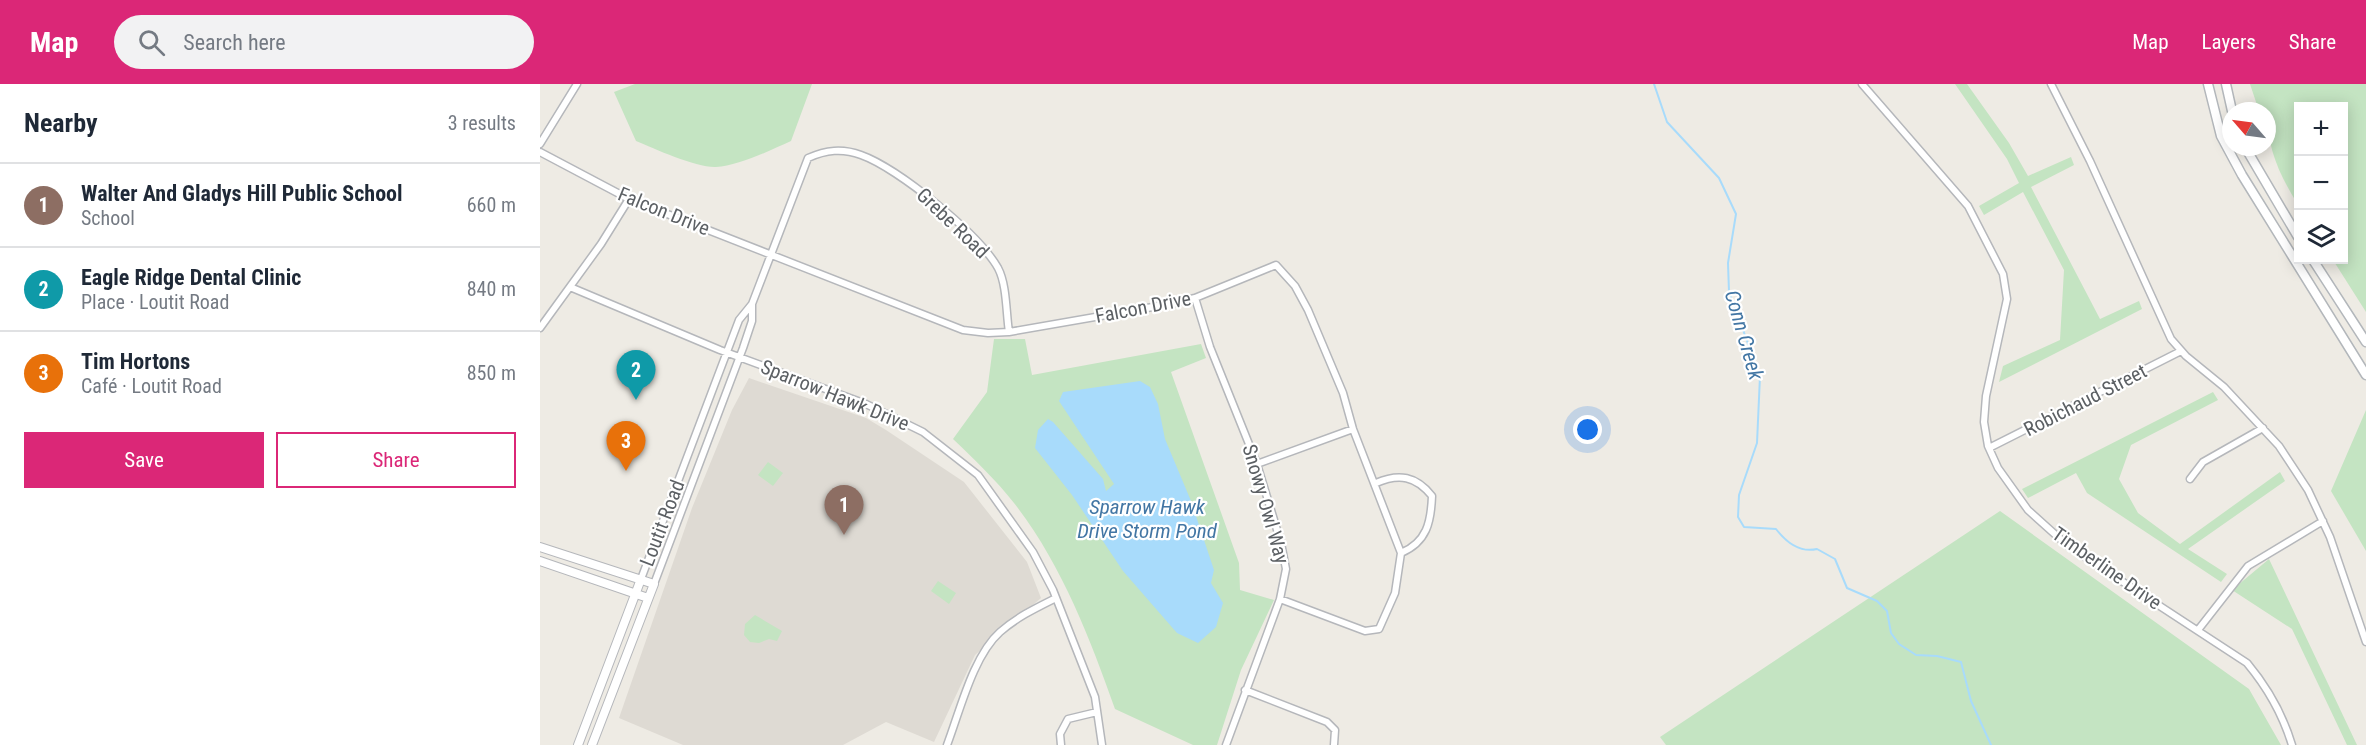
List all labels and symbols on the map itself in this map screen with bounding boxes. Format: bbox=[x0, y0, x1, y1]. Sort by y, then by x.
north arrow bbox=[2222, 102, 2276, 156]
street label: Falcon Drive bbox=[615, 182, 713, 240]
street label: Grebe Road bbox=[912, 183, 994, 263]
street label: Falcon Drive bbox=[1093, 286, 1193, 328]
water label: Conn Creek bbox=[1720, 287, 1768, 383]
pin: 2 bbox=[616, 350, 656, 400]
street label: Sparrow Hawk Drive bbox=[757, 354, 913, 436]
street label: Robichaud Street bbox=[2020, 359, 2150, 441]
your location bbox=[1573, 415, 1602, 444]
pin: 3 bbox=[606, 422, 646, 471]
street label: Snowy Owl Way bbox=[1238, 442, 1294, 566]
street label: Loutit Road bbox=[635, 477, 689, 569]
pin: 1 bbox=[824, 486, 864, 535]
water label: Sparrow Hawk Drive Storm Pond bbox=[1077, 495, 1218, 543]
street label: Timberline Drive bbox=[2048, 521, 2166, 615]

